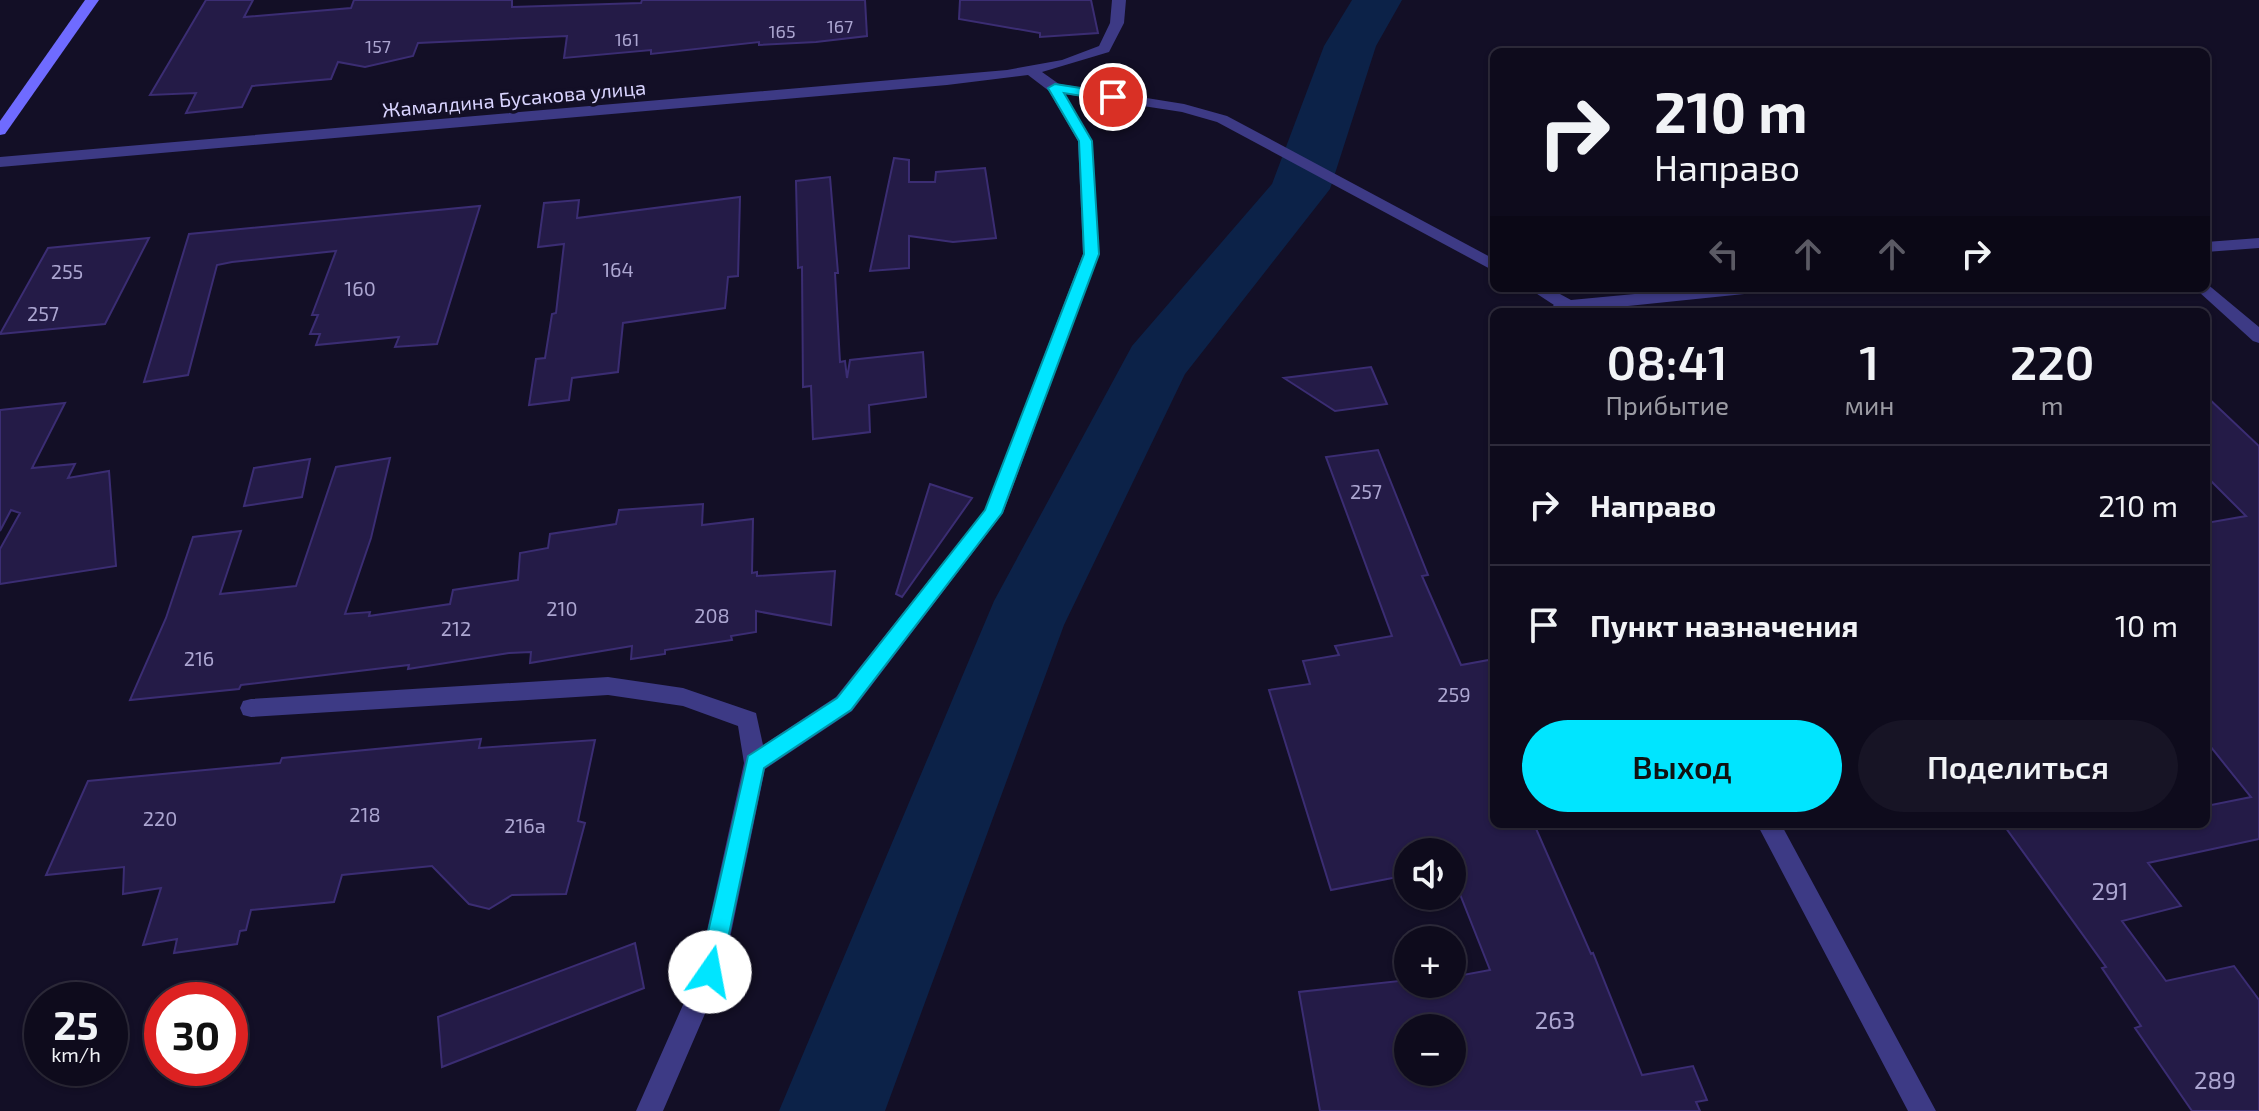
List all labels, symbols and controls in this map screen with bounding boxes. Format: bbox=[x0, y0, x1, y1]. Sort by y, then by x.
house number: 167 bbox=[827, 15, 853, 37]
house number: 165 bbox=[768, 20, 796, 42]
house number: 161 bbox=[615, 28, 639, 50]
house number: 157 bbox=[365, 35, 391, 57]
pin bbox=[1079, 63, 1147, 131]
street label: Жамалдина Бусакова улица bbox=[381, 75, 647, 122]
icon: arrive bbox=[1091, 75, 1135, 119]
text: 210 m bbox=[1654, 77, 1808, 144]
icon: right bbox=[1522, 80, 1626, 184]
text: Направо bbox=[1654, 145, 1800, 188]
icon: left bbox=[1702, 232, 1746, 276]
icon: ahead bbox=[1786, 232, 1830, 276]
icon: ahead bbox=[1870, 232, 1914, 276]
icon: right bbox=[1954, 232, 1998, 276]
house number: 164 bbox=[602, 257, 634, 281]
house number: 255 bbox=[51, 259, 83, 283]
house number: 160 bbox=[344, 276, 376, 300]
house number: 257 bbox=[27, 301, 59, 325]
text: 08:41 bbox=[1607, 332, 1728, 390]
text: 1 bbox=[1859, 332, 1879, 390]
text: 220 bbox=[2010, 332, 2095, 390]
text: Прибытие bbox=[1605, 389, 1729, 420]
text: мин bbox=[1844, 389, 1894, 420]
text: m bbox=[2041, 389, 2064, 420]
house number: 257 bbox=[1350, 479, 1382, 503]
icon: right bbox=[1522, 483, 1566, 527]
text: Направо bbox=[1590, 487, 1716, 523]
text: 210 m bbox=[2098, 487, 2178, 523]
house number: 210 bbox=[546, 596, 578, 620]
house number: 208 bbox=[694, 603, 730, 627]
icon: arrive bbox=[1522, 603, 1566, 647]
text: Пункт назначения bbox=[1590, 607, 1858, 643]
text: 10 m bbox=[2115, 607, 2178, 643]
house number: 212 bbox=[441, 616, 471, 640]
house number: 216 bbox=[184, 646, 214, 670]
house number: 259 bbox=[1437, 682, 1471, 706]
button: Выход bbox=[1522, 720, 1842, 812]
button: Поделиться bbox=[1858, 720, 2178, 812]
house number: 218 bbox=[349, 802, 381, 826]
house number: 220 bbox=[143, 806, 177, 830]
house number: 216а bbox=[504, 813, 546, 837]
map controls bbox=[1394, 838, 1466, 1086]
button: sound bbox=[1394, 838, 1466, 910]
house number: 291 bbox=[2092, 876, 2128, 905]
button: + bbox=[1394, 926, 1466, 998]
position arrow bbox=[668, 930, 752, 1014]
speed limit sign: 30 bbox=[144, 982, 248, 1086]
text: 25 bbox=[53, 1000, 99, 1048]
house number: 263 bbox=[1535, 1005, 1575, 1034]
button: − bbox=[1394, 1014, 1466, 1086]
text: km/h bbox=[51, 1042, 101, 1066]
house number: 289 bbox=[2194, 1065, 2236, 1094]

